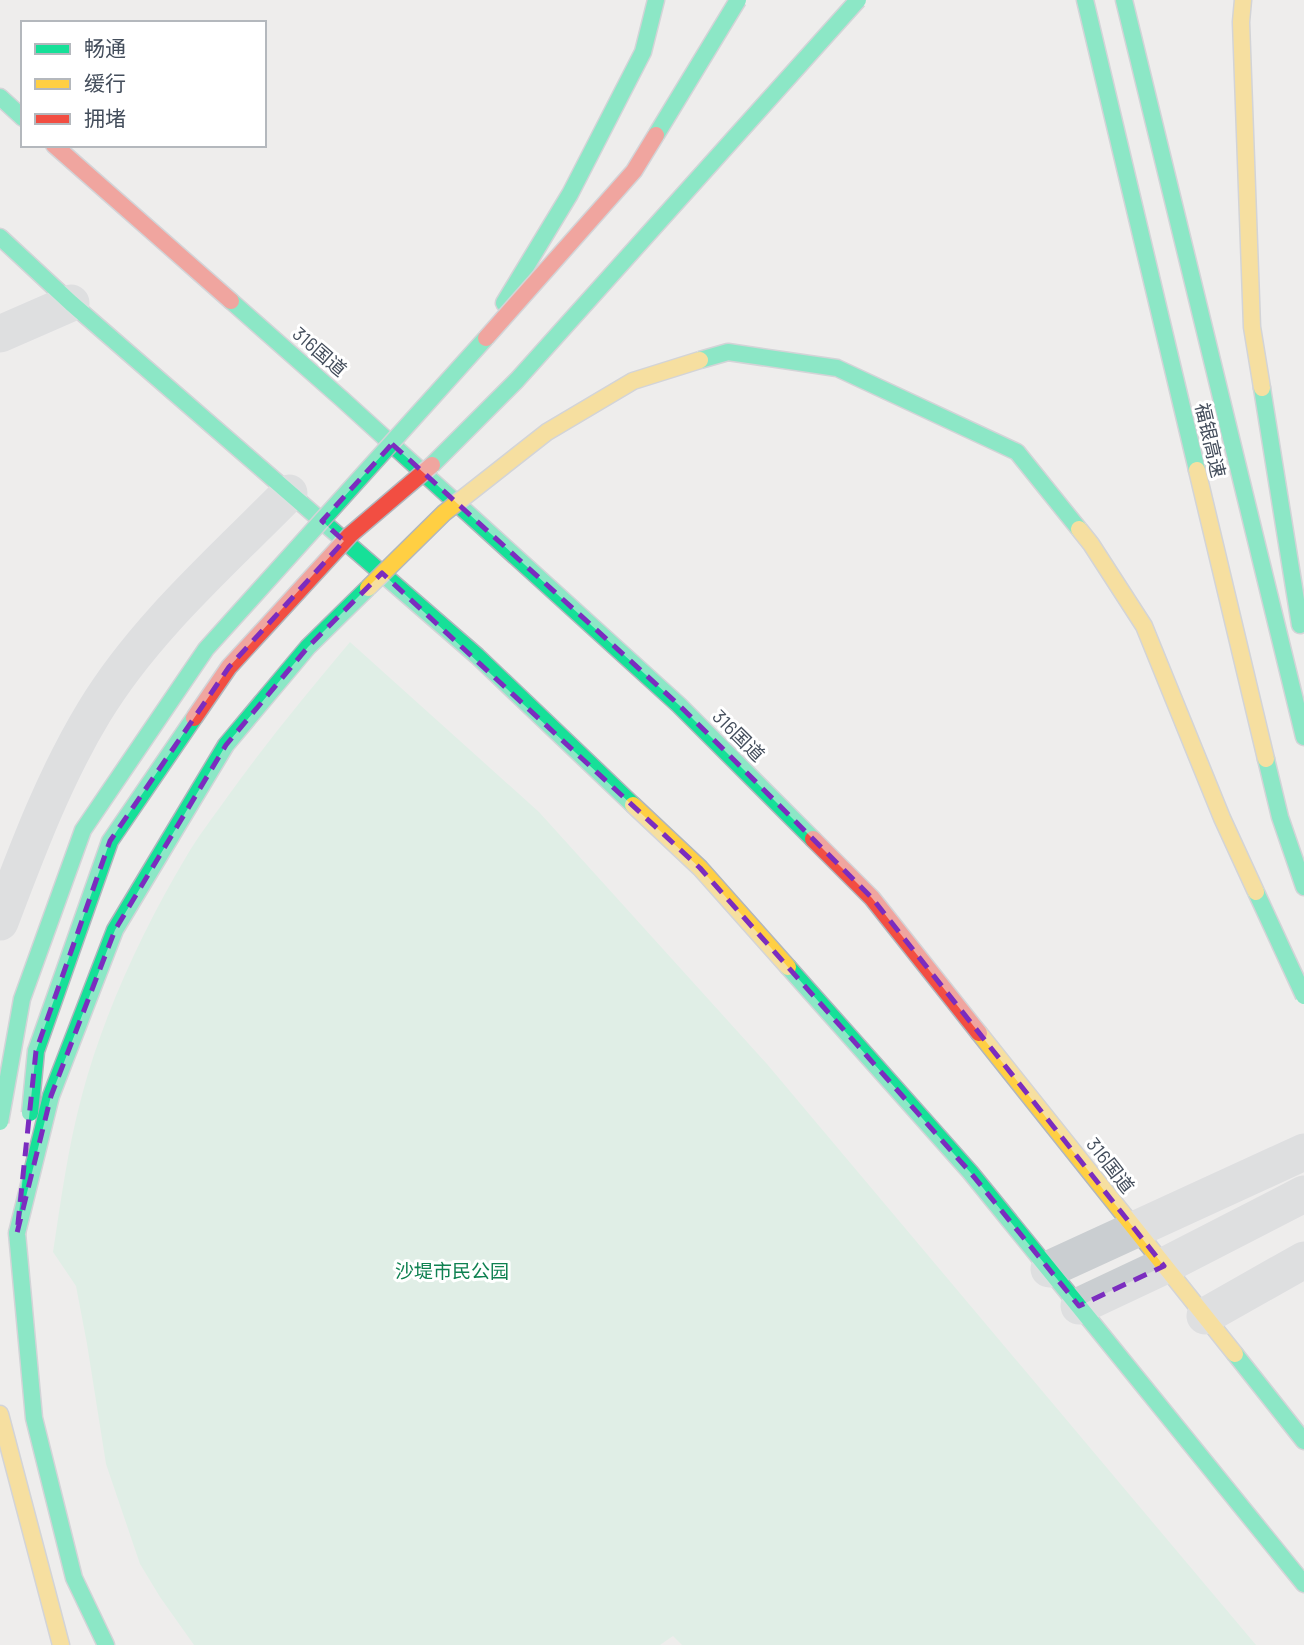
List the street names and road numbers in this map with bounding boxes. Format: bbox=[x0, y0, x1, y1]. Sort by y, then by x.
street label: 316国道 bbox=[288, 321, 352, 381]
street label: 福银高速 bbox=[1191, 400, 1231, 480]
street label: 316国道 bbox=[708, 704, 770, 766]
street label: 316国道 bbox=[1082, 1133, 1140, 1197]

